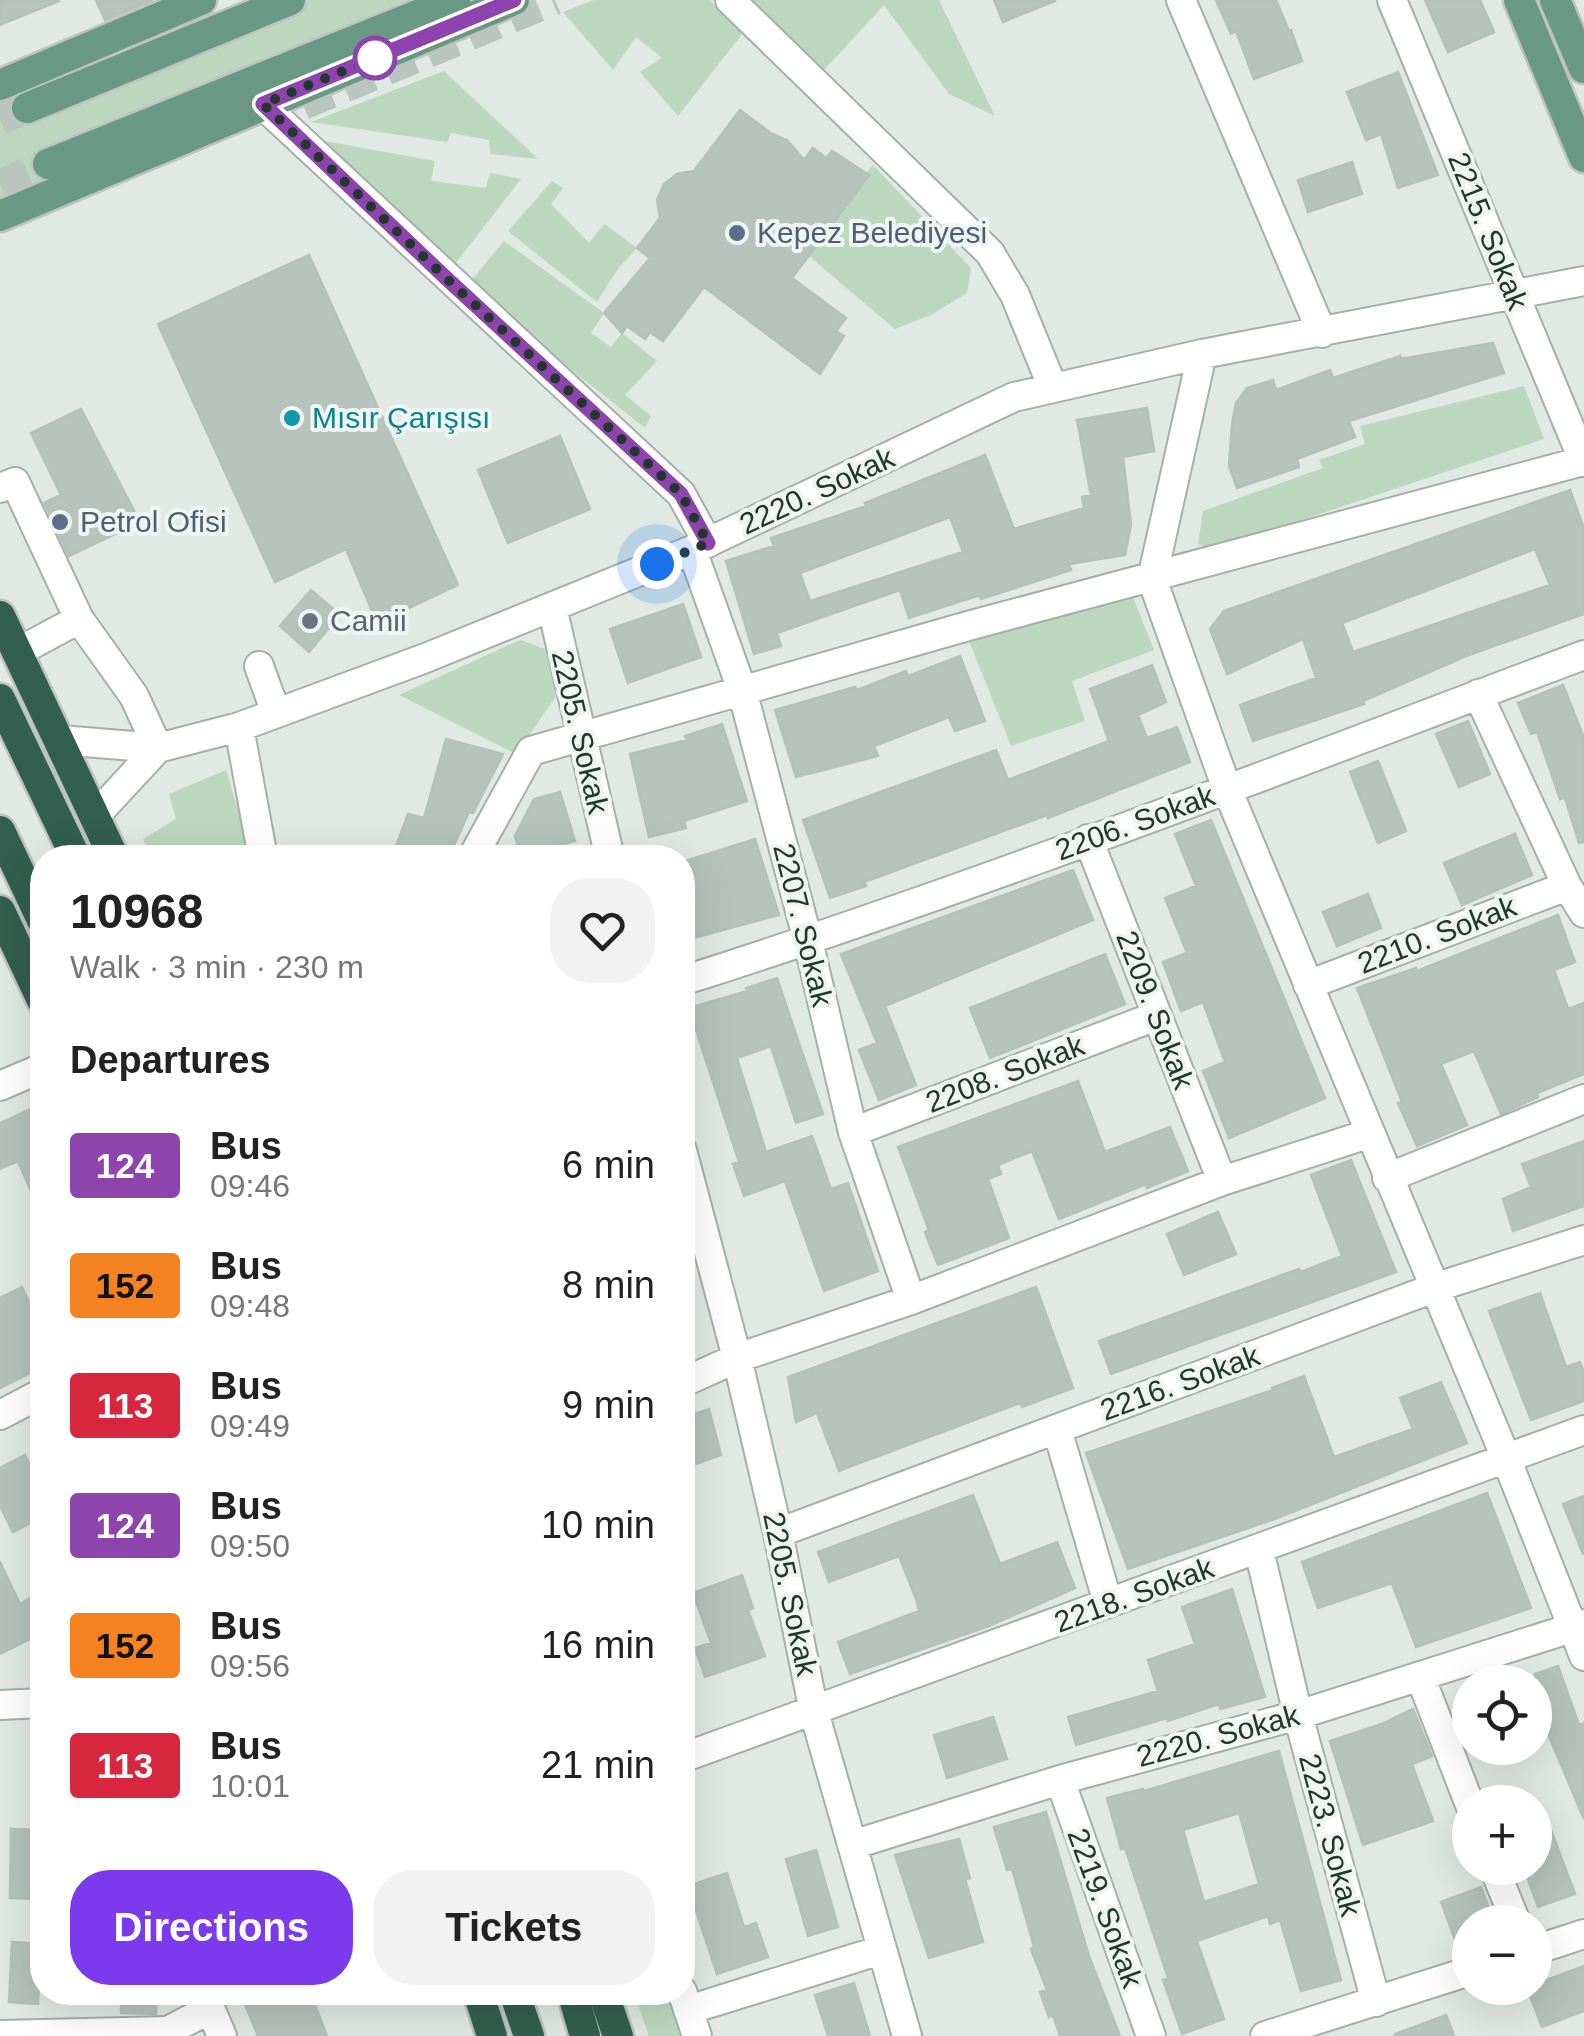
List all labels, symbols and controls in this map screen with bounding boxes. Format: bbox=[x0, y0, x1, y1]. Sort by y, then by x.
unlabelled marker bbox=[354, 37, 396, 79]
street label: 2215. Sokak bbox=[1442, 147, 1535, 315]
place label: Kepez Belediyesi bbox=[757, 216, 987, 249]
marker: Kepez Belediyesi bbox=[726, 222, 748, 244]
place label: Mısır Çarışısı bbox=[312, 401, 490, 434]
marker: Mısır Çarışısı bbox=[281, 407, 303, 429]
street label: 2220. Sokak bbox=[734, 440, 900, 541]
place label: Petrol Ofisi bbox=[80, 505, 227, 538]
marker: Petrol Ofisi bbox=[49, 511, 71, 533]
your location bbox=[632, 539, 682, 589]
place label: Camii bbox=[330, 604, 407, 637]
marker: Camii bbox=[299, 610, 321, 632]
street label: 2205. Sokak bbox=[546, 647, 616, 818]
street label: 2206. Sokak bbox=[1051, 778, 1220, 867]
street label: 2207. Sokak bbox=[767, 840, 840, 1011]
button: heart bbox=[550, 878, 655, 983]
text: 10968 bbox=[70, 885, 203, 938]
street label: 2210. Sokak bbox=[1353, 889, 1522, 980]
street label: 2209. Sokak bbox=[1110, 926, 1201, 1095]
text: Walk · 3 min · 230 m bbox=[70, 949, 364, 985]
street label: 2208. Sokak bbox=[921, 1028, 1090, 1119]
text: Departures bbox=[70, 1039, 271, 1081]
text: Bus bbox=[210, 1125, 282, 1167]
text: 6 min bbox=[562, 1144, 655, 1186]
text: 124 bbox=[96, 1146, 154, 1185]
text: 09:46 bbox=[210, 1168, 290, 1204]
text: Bus bbox=[210, 1245, 282, 1287]
text: 8 min bbox=[562, 1264, 655, 1306]
text: 152 bbox=[96, 1266, 154, 1305]
text: 09:48 bbox=[210, 1288, 290, 1324]
street label: 2216. Sokak bbox=[1096, 1338, 1265, 1427]
text: Bus bbox=[210, 1365, 282, 1407]
text: 9 min bbox=[562, 1384, 655, 1426]
text: 113 bbox=[97, 1386, 153, 1425]
text: 09:49 bbox=[210, 1408, 290, 1444]
text: Bus bbox=[210, 1485, 282, 1527]
text: 10 min bbox=[541, 1504, 655, 1546]
text: 124 bbox=[96, 1506, 154, 1545]
street label: 2205. Sokak bbox=[757, 1509, 824, 1680]
text: 09:50 bbox=[210, 1528, 290, 1564]
street label: 2218. Sokak bbox=[1050, 1550, 1219, 1639]
text: Bus bbox=[210, 1605, 282, 1647]
text: 16 min bbox=[541, 1624, 655, 1666]
text: 152 bbox=[96, 1626, 154, 1665]
text: 09:56 bbox=[210, 1648, 290, 1684]
map controls bbox=[1452, 1665, 1552, 2005]
button: locate bbox=[1452, 1665, 1552, 1765]
street label: 2220. Sokak bbox=[1133, 1698, 1304, 1773]
text: Bus bbox=[210, 1725, 282, 1767]
text: 21 min bbox=[541, 1744, 655, 1786]
text: 113 bbox=[97, 1746, 153, 1785]
street label: 2223. Sokak bbox=[1293, 1750, 1368, 1921]
text: 10:01 bbox=[210, 1768, 290, 1804]
button: + bbox=[1452, 1785, 1552, 1885]
street label: 2219. Sokak bbox=[1061, 1824, 1150, 1993]
button: Directions bbox=[70, 1870, 353, 1985]
button: Tickets bbox=[373, 1870, 655, 1985]
button: − bbox=[1452, 1905, 1552, 2005]

